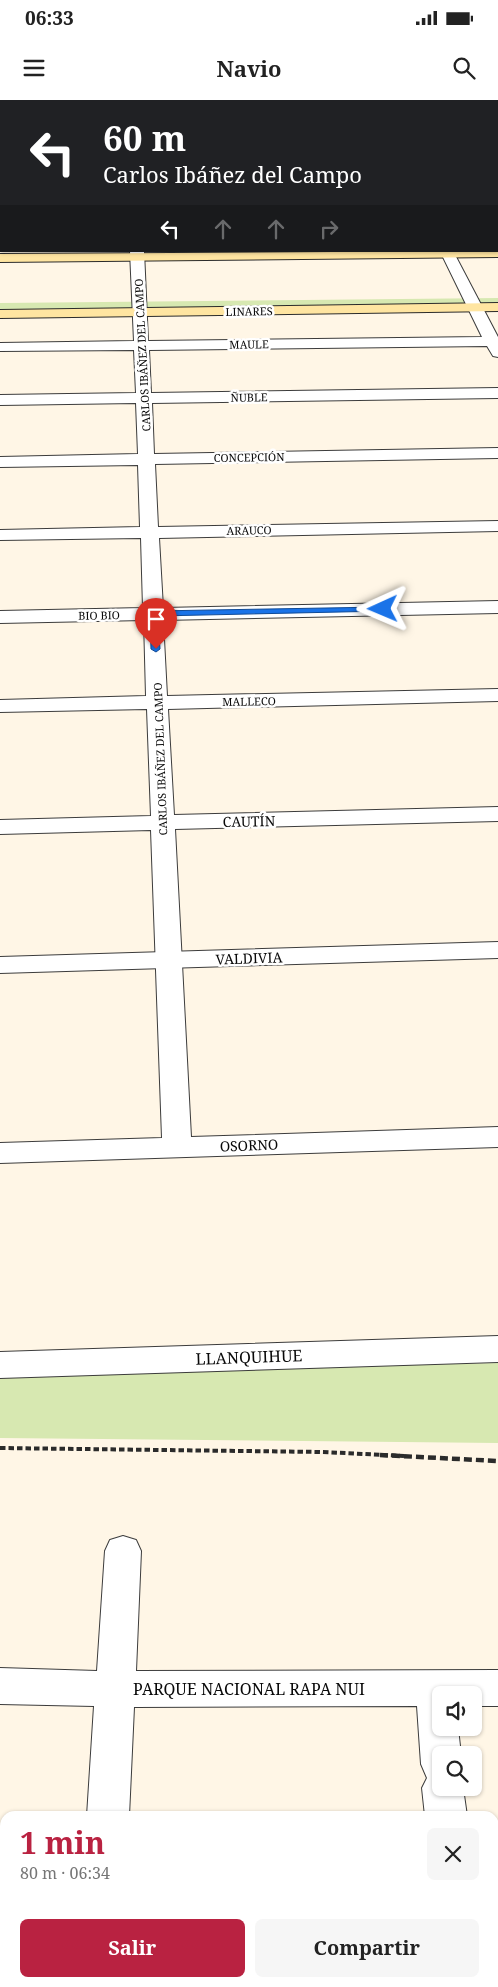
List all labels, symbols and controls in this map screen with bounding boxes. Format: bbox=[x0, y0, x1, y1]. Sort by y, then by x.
text: 06:33 bbox=[25, 5, 74, 31]
text: Navio bbox=[216, 53, 282, 83]
icon: menu bbox=[20, 54, 48, 82]
icon: search bbox=[450, 54, 478, 82]
text: 60 m bbox=[103, 114, 186, 161]
icon: left bbox=[20, 120, 85, 185]
text: Carlos Ibáñez del Campo bbox=[103, 159, 362, 189]
icon: left bbox=[156, 215, 184, 243]
icon: ahead bbox=[209, 215, 237, 243]
icon: ahead bbox=[262, 215, 290, 243]
icon: right bbox=[315, 215, 343, 243]
street label: CARLOS IBÁÑEZ DEL CAMPO bbox=[131, 278, 153, 432]
street label: LINARES bbox=[225, 303, 273, 319]
street label: MAULE bbox=[229, 336, 269, 352]
street label: ÑUBLE bbox=[230, 389, 268, 405]
street label: CONCEPCIÓN bbox=[213, 449, 285, 465]
street label: ARAUCO bbox=[226, 522, 272, 538]
position arrow bbox=[356, 582, 408, 634]
pin bbox=[135, 598, 177, 649]
icon: arrive bbox=[142, 605, 170, 633]
street label: BIO BIO bbox=[78, 607, 120, 623]
street label: CARLOS IBÁÑEZ DEL CAMPO bbox=[150, 682, 170, 836]
street label: MALLECO bbox=[222, 693, 276, 709]
street label: CAUTÍN bbox=[223, 811, 276, 831]
street label: VALDIVIA bbox=[215, 947, 283, 969]
street label: OSORNO bbox=[219, 1134, 279, 1156]
street label: LLANQUIHUE bbox=[195, 1344, 303, 1370]
street label: PARQUE NACIONAL RAPA NUI bbox=[133, 1678, 365, 1700]
map controls bbox=[432, 1686, 482, 1796]
button: sound bbox=[432, 1686, 482, 1736]
button: search bbox=[432, 1746, 482, 1796]
text: 1 min bbox=[20, 1822, 105, 1863]
button: close bbox=[427, 1828, 479, 1880]
text: 80 m · 06:34 bbox=[20, 1862, 110, 1884]
button: Salir bbox=[20, 1919, 245, 1977]
button: Compartir bbox=[255, 1919, 479, 1977]

